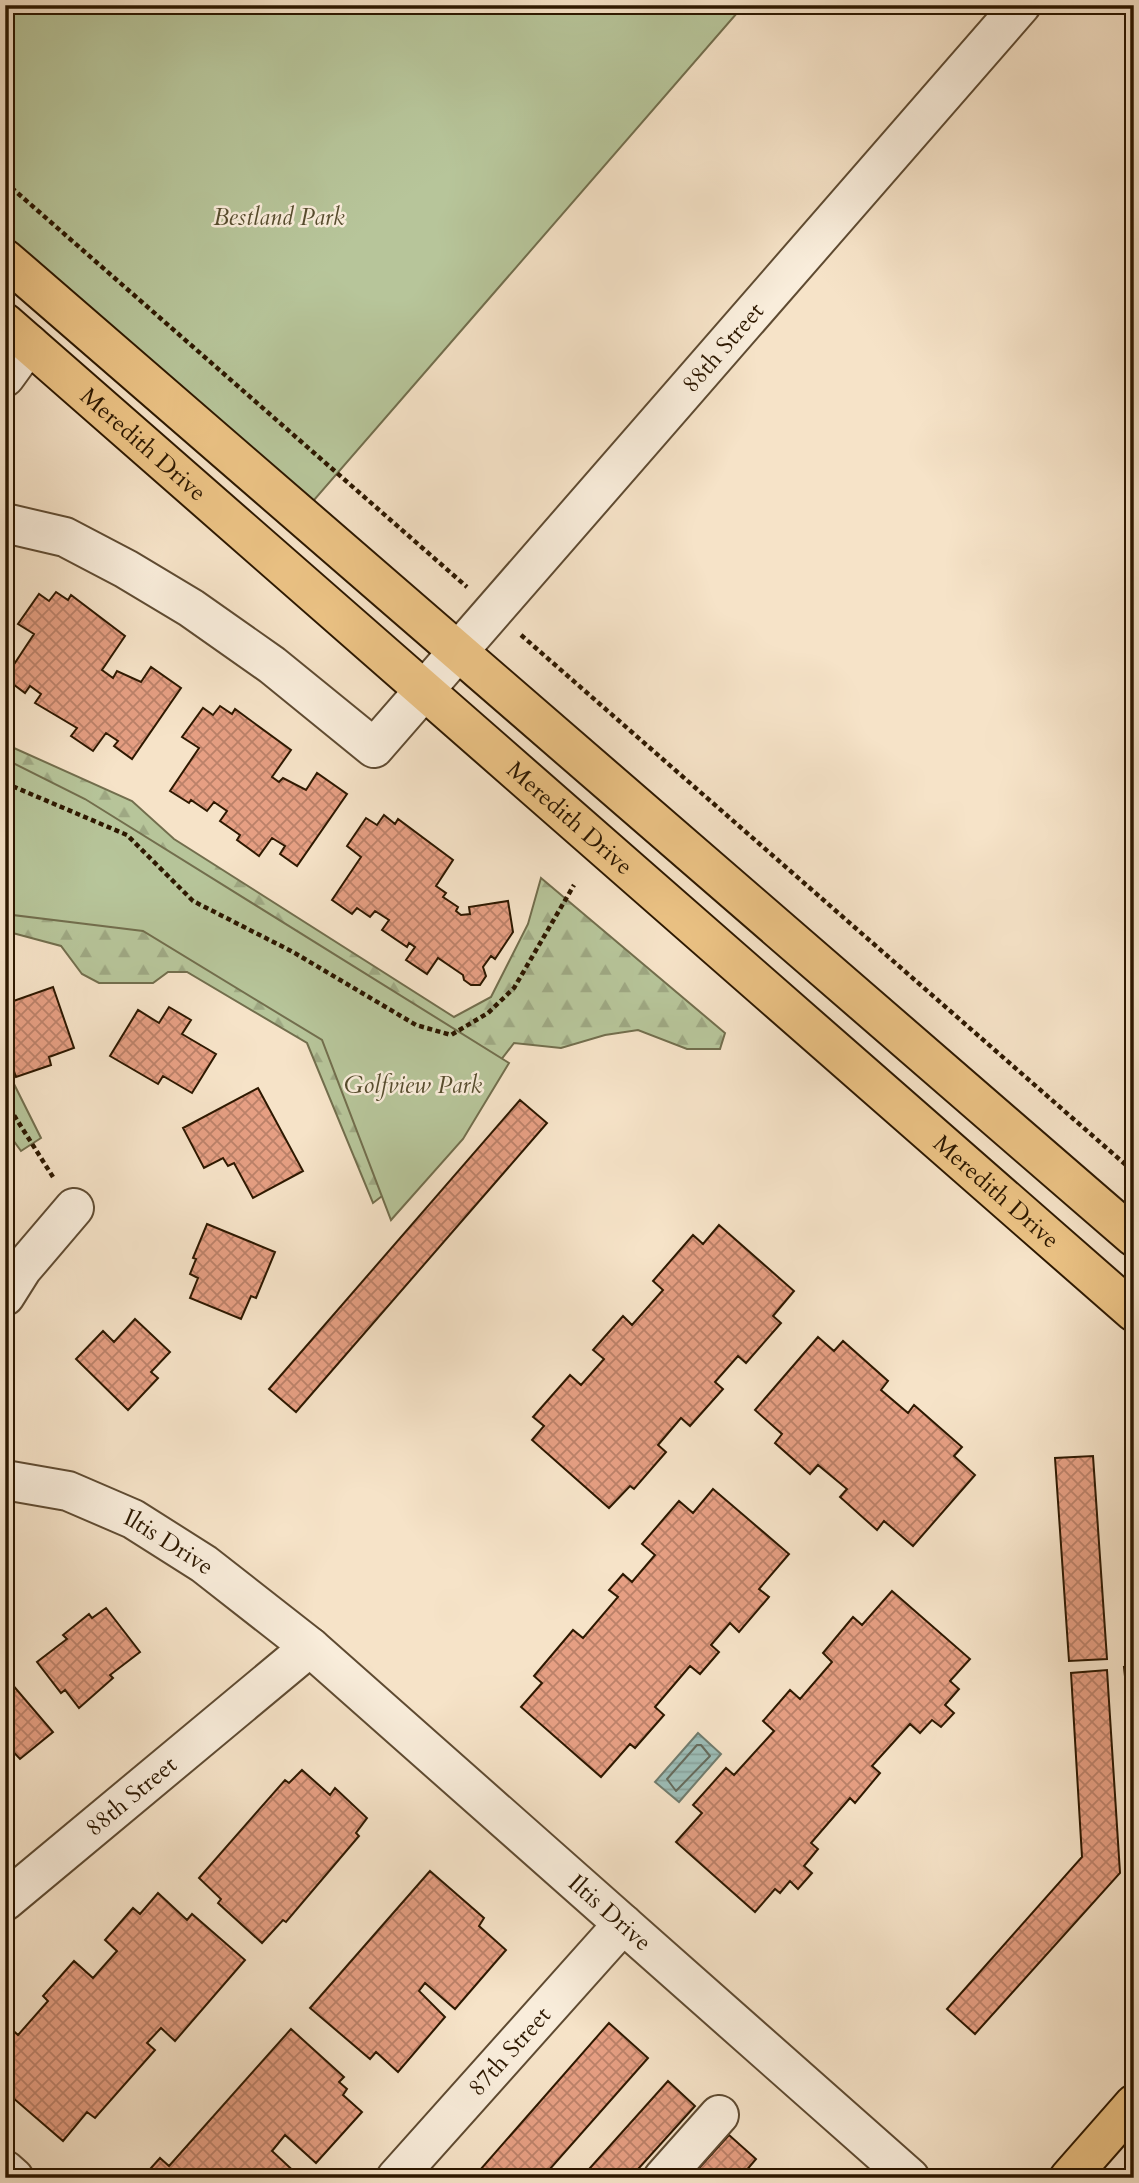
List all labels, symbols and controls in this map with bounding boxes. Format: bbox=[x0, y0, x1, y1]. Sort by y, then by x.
park label: Bestland Park bbox=[213, 201, 345, 234]
street label: 88th Street bbox=[675, 295, 772, 400]
street label: Meredith Drive bbox=[73, 380, 213, 509]
street label: Meredith Drive bbox=[499, 754, 640, 883]
park label: Golfview Park bbox=[344, 1069, 482, 1102]
street label: Meredith Drive bbox=[926, 1127, 1066, 1256]
street label: Iltis Drive bbox=[119, 1501, 221, 1583]
street label: 88th Street bbox=[79, 1748, 184, 1844]
street label: Iltis Drive bbox=[561, 1867, 658, 1959]
street label: 87th Street bbox=[461, 1999, 559, 2103]

